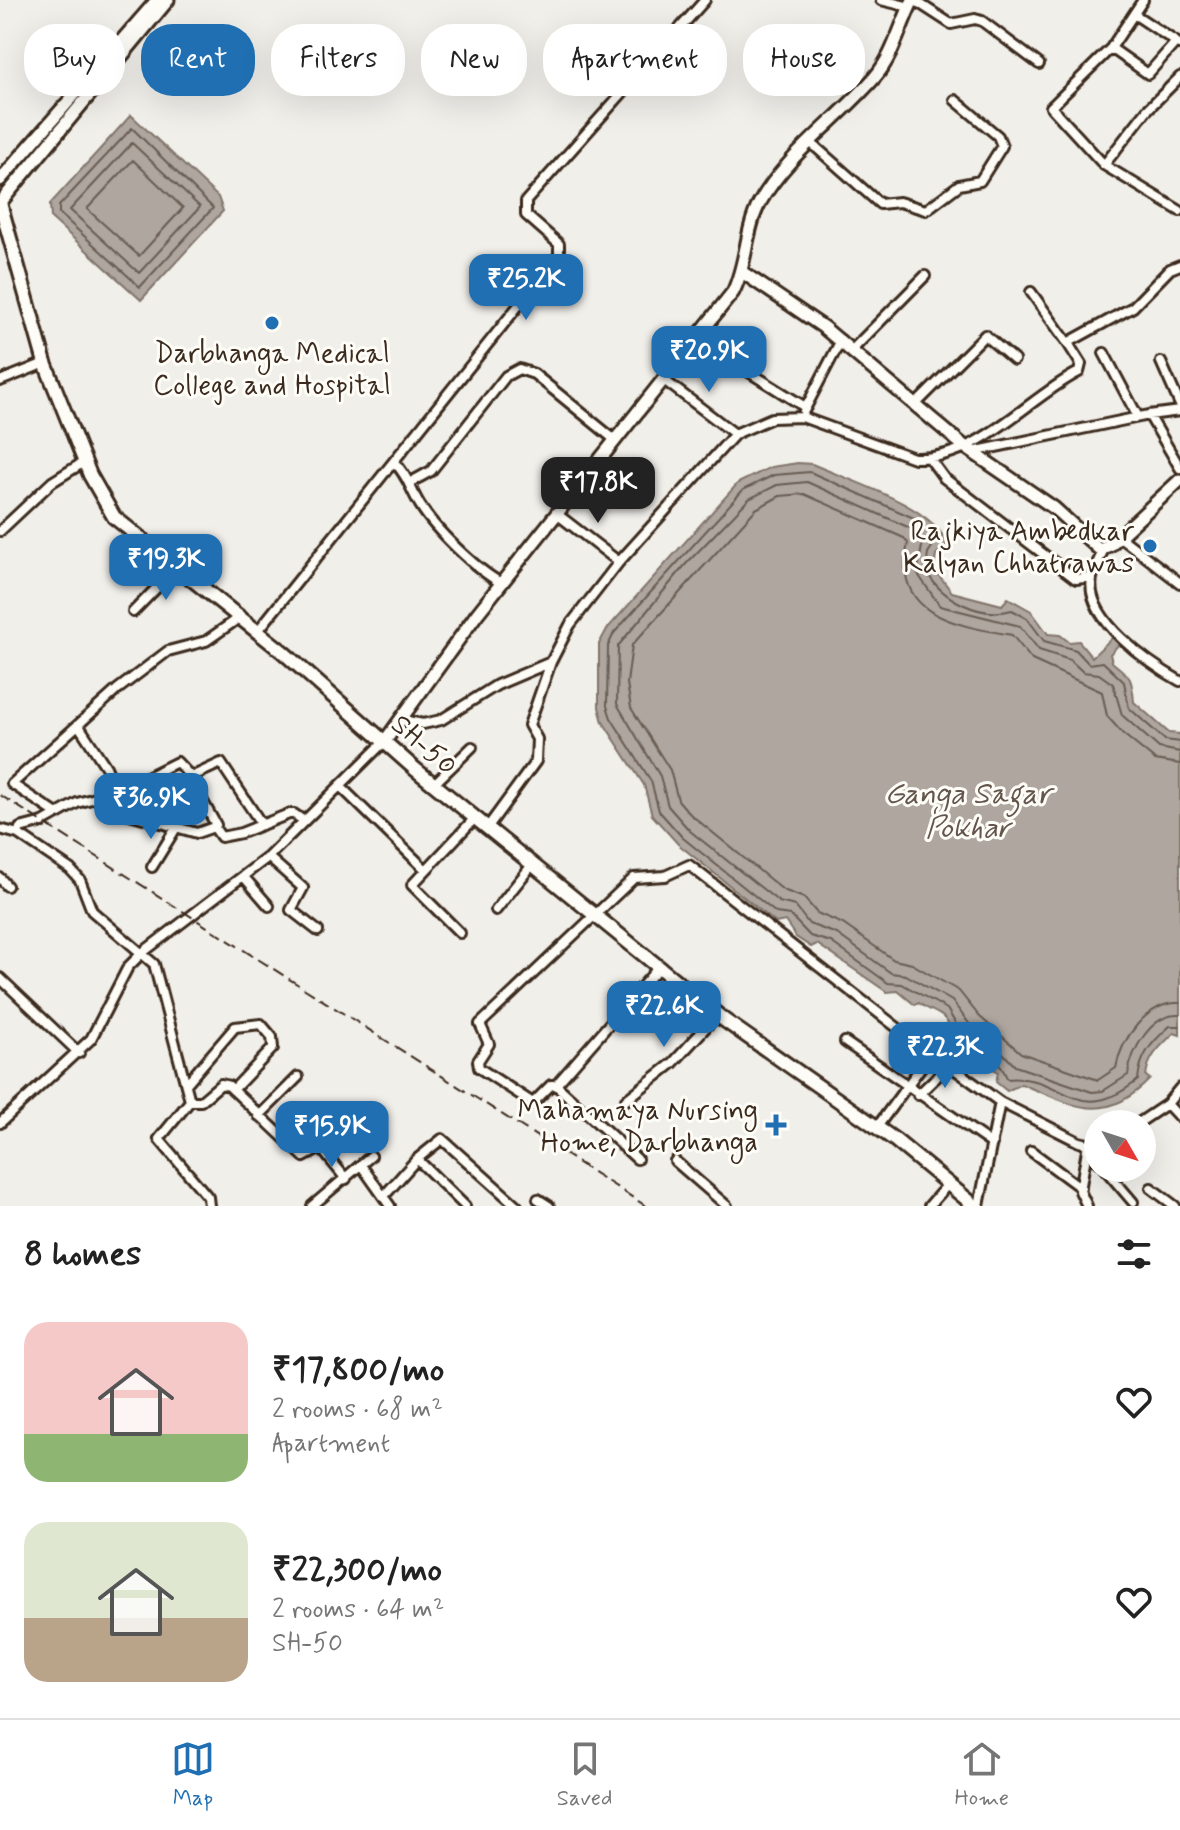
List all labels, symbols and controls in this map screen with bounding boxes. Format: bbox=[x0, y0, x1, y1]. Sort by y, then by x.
chip: Buy bbox=[24, 24, 125, 96]
chip: Rent bbox=[141, 24, 255, 96]
chip: Filters bbox=[271, 24, 405, 96]
chip: New bbox=[421, 24, 527, 96]
chip: Apartment bbox=[543, 24, 727, 96]
chip: House bbox=[743, 24, 865, 96]
pin: ₹25.2K bbox=[461, 254, 591, 322]
text: ₹25.2K bbox=[487, 263, 565, 297]
marker: Darbhanga Medical College and Hospital bbox=[263, 314, 281, 332]
pin: ₹20.9K bbox=[644, 326, 774, 394]
text: ₹20.9K bbox=[670, 335, 749, 369]
place label: Darbhanga Medical College and Hospital bbox=[153, 336, 391, 405]
pin: ₹17.8K bbox=[533, 457, 663, 525]
text: ₹17.8K bbox=[559, 466, 637, 500]
place label: Rajkiya Ambedkar Kalyan Chhatrawas bbox=[903, 514, 1135, 583]
pin: ₹19.3K bbox=[101, 534, 231, 602]
marker: Rajkiya Ambedkar Kalyan Chhatrawas bbox=[1141, 537, 1159, 555]
text: ₹19.3K bbox=[127, 543, 205, 577]
street label: SH-50 bbox=[382, 707, 464, 785]
pin: ₹36.9K bbox=[86, 773, 216, 841]
water label: Ganga Sagar Pokhar bbox=[885, 775, 1055, 848]
text: ₹36.9K bbox=[112, 782, 190, 816]
pin: ₹22.6K bbox=[599, 981, 729, 1049]
text: ₹22.6K bbox=[625, 990, 703, 1024]
pin: ₹22.3K bbox=[880, 1022, 1010, 1090]
text: ₹22.3K bbox=[907, 1031, 983, 1065]
place label: Mahamaya Nursing Home, Darbhanga bbox=[518, 1093, 758, 1164]
pin: ₹15.9K bbox=[267, 1101, 397, 1169]
text: ₹15.9K bbox=[294, 1110, 370, 1144]
north arrow bbox=[1084, 1110, 1156, 1182]
map controls bbox=[1084, 1110, 1156, 1182]
marker: Mahamaya Nursing Home, Darbhanga bbox=[765, 1114, 787, 1136]
text: 8 homes bbox=[24, 1232, 141, 1277]
icon: filters bbox=[1112, 1232, 1156, 1276]
text: ₹17,800/mo bbox=[272, 1348, 444, 1393]
icon: home bbox=[88, 1354, 184, 1450]
icon: heart bbox=[1112, 1380, 1156, 1424]
text: 2 rooms · 68 m² bbox=[272, 1393, 443, 1427]
text: Apartment bbox=[272, 1427, 390, 1461]
text: ₹22,300/mo bbox=[272, 1548, 442, 1593]
icon: home bbox=[88, 1554, 184, 1650]
icon: heart bbox=[1112, 1580, 1156, 1624]
text: 2 rooms · 64 m² bbox=[272, 1593, 444, 1627]
text: SH-50 bbox=[272, 1627, 343, 1661]
tab: Map bbox=[171, 1737, 215, 1813]
tab: Saved bbox=[557, 1737, 612, 1813]
tab: Home bbox=[954, 1737, 1009, 1813]

